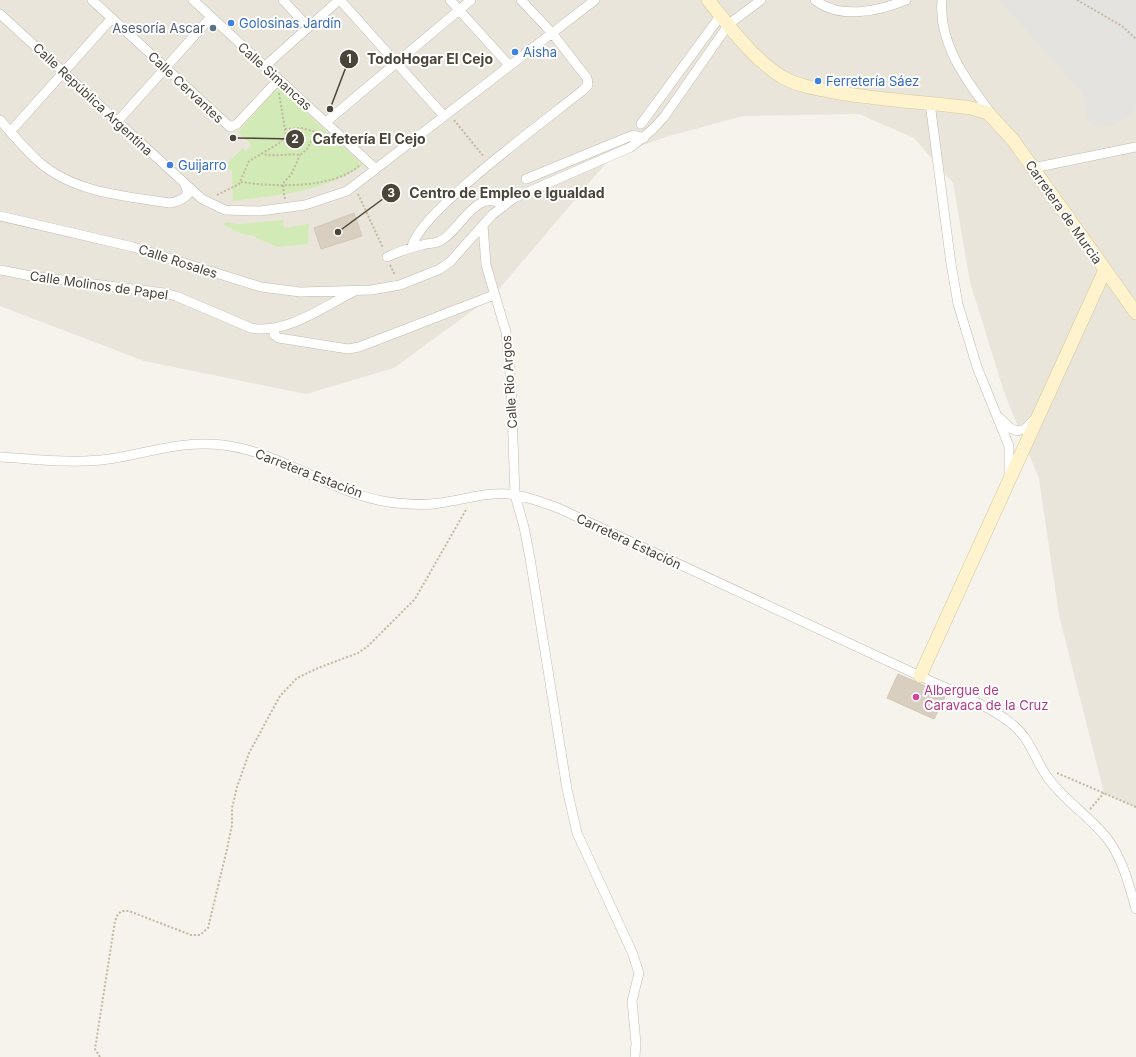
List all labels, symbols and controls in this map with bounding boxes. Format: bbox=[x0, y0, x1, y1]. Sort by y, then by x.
place label: Golosinas Jardín bbox=[239, 15, 341, 31]
marker: Golosinas Jardín bbox=[226, 18, 236, 28]
place label: Asesoría Ascar bbox=[112, 20, 205, 36]
marker: Asesoría Ascar bbox=[208, 23, 218, 33]
street label: Calle República Argentina bbox=[30, 39, 156, 159]
street label: Calle Simancas bbox=[235, 39, 315, 113]
place label: Aisha bbox=[523, 44, 557, 60]
callout: TodoHogar El Cejo bbox=[339, 46, 501, 72]
marker: Aisha bbox=[510, 47, 520, 57]
street label: Calle Cervantes bbox=[145, 48, 227, 126]
text: TodoHogar El Cejo bbox=[367, 50, 493, 67]
text: 1 bbox=[346, 51, 352, 66]
place label: Ferretería Sáez bbox=[826, 73, 919, 89]
marker: Ferretería Sáez bbox=[813, 76, 823, 86]
callout: Cafetería El Cejo bbox=[285, 126, 434, 152]
text: Cafetería El Cejo bbox=[312, 130, 426, 147]
text: 2 bbox=[291, 131, 299, 146]
place label: Guijarro bbox=[178, 157, 227, 173]
street label: Carretera de Murcia bbox=[1022, 157, 1106, 267]
marker: Guijarro bbox=[165, 160, 175, 170]
callout: Centro de Empleo e Igualdad bbox=[381, 180, 613, 206]
text: Centro de Empleo e Igualdad bbox=[409, 184, 605, 201]
text: 3 bbox=[387, 185, 395, 200]
street label: Calle Rosales bbox=[137, 241, 220, 281]
street label: Calle Molinos de Papel bbox=[29, 267, 169, 303]
street label: Calle Río Argos bbox=[498, 335, 520, 429]
street label: Carretera Estación bbox=[253, 445, 365, 501]
street label: Carretera Estación bbox=[574, 510, 684, 572]
place label: Albergue de Caravaca de la Cruz bbox=[924, 682, 1048, 713]
marker: Albergue de Caravaca de la Cruz bbox=[911, 692, 921, 702]

